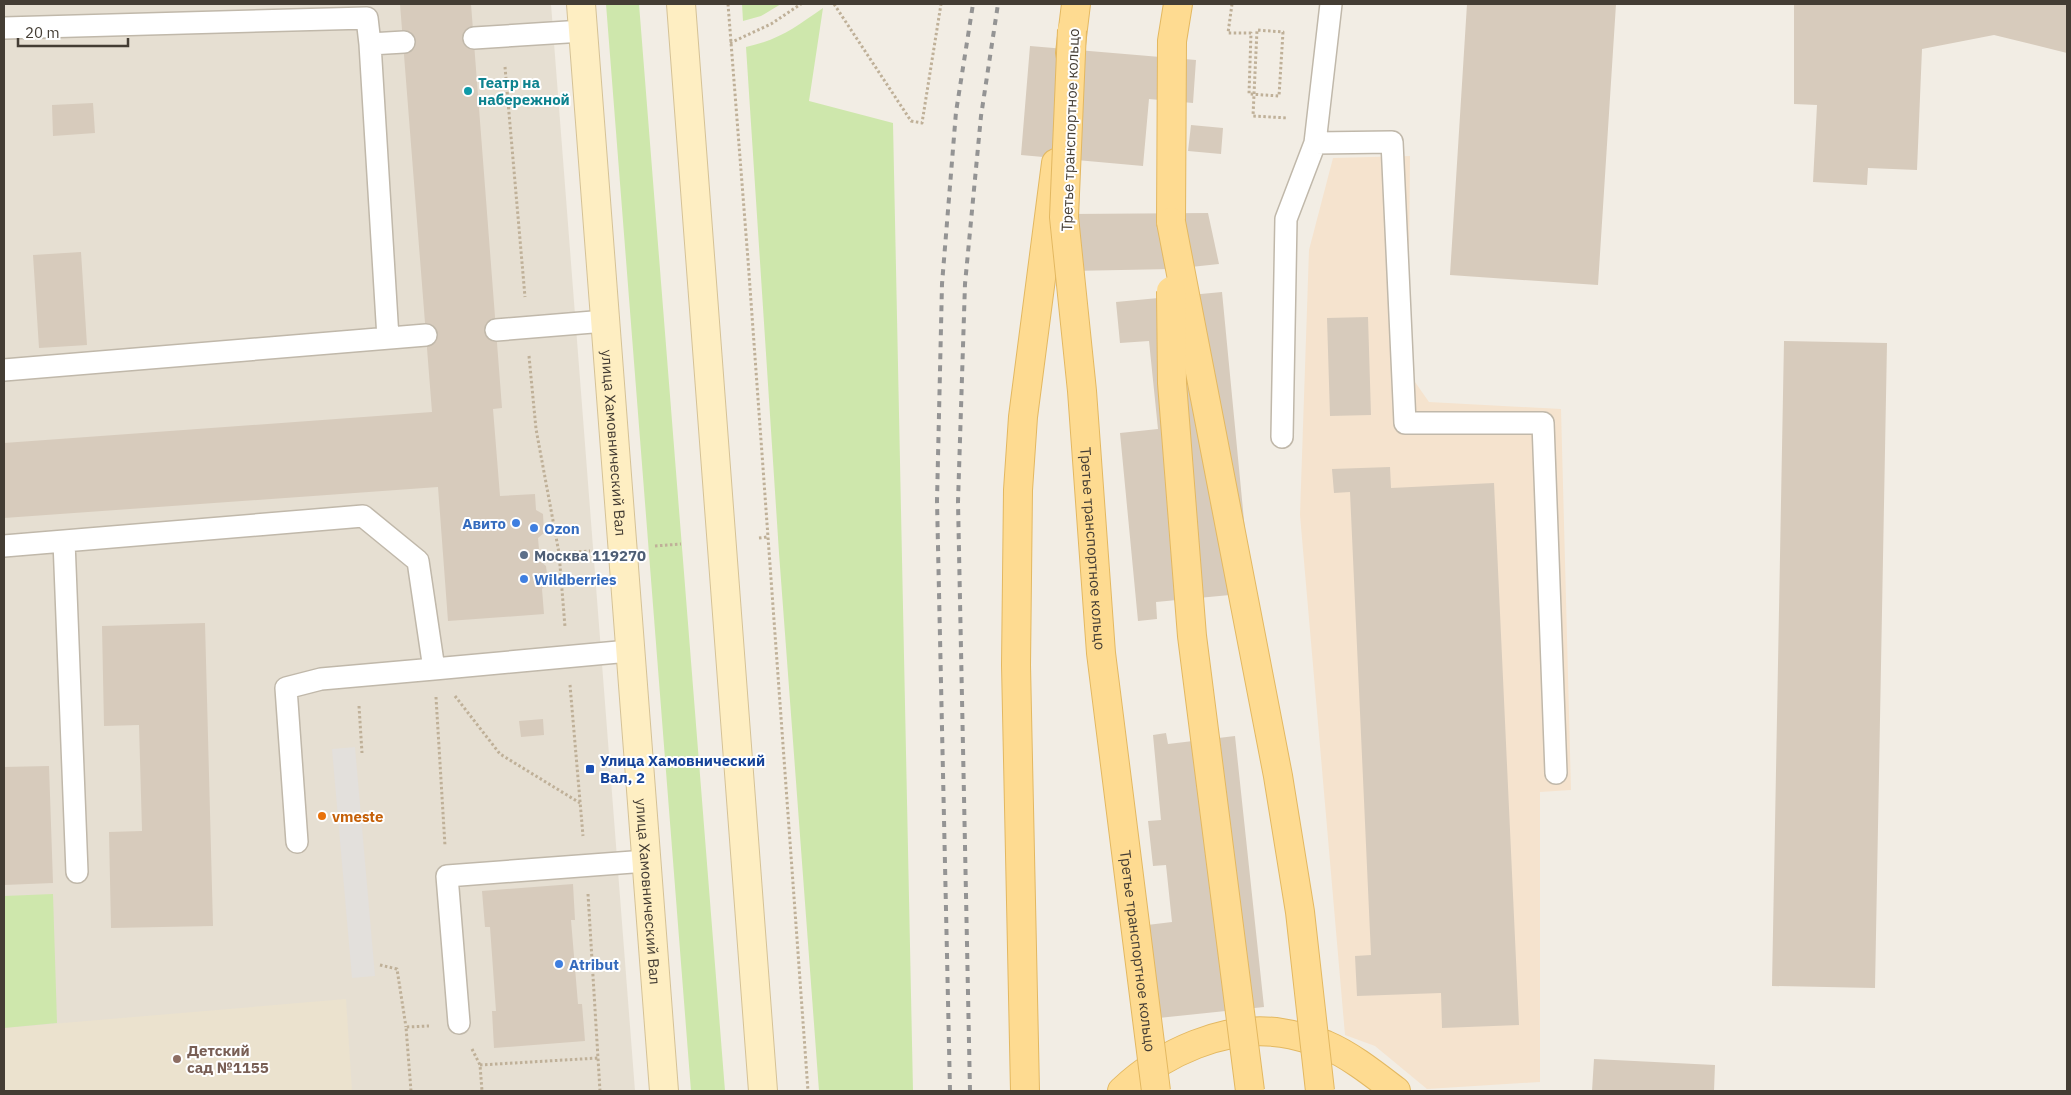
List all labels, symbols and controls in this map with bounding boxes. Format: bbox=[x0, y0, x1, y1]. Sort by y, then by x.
scale bar bbox=[18, 15, 128, 47]
text: 20 m bbox=[25, 23, 60, 42]
street label: Третье транспортное кольцо bbox=[1057, 28, 1083, 232]
place label: Театр на набережной bbox=[478, 73, 570, 109]
marker: Театр на набережной bbox=[462, 85, 474, 97]
street label: улица Хамовнический Вал bbox=[598, 349, 631, 537]
street label: Третье транспортное кольцо bbox=[1077, 446, 1110, 651]
place label: Авито bbox=[462, 514, 506, 533]
marker: Авито bbox=[510, 517, 522, 529]
place label: Ozon bbox=[544, 519, 580, 538]
marker: Ozon bbox=[528, 522, 540, 534]
place label: Москва 119270 bbox=[534, 546, 646, 565]
marker: Москва 119270 bbox=[518, 549, 530, 561]
place label: Wildberries bbox=[534, 570, 617, 589]
marker: Wildberries bbox=[518, 573, 530, 585]
place label: Улица Хамовнический Вал, 2 bbox=[600, 751, 765, 787]
marker: Улица Хамовнический Вал, 2 bbox=[584, 763, 596, 775]
street label: улица Хамовнический Вал bbox=[632, 798, 665, 985]
place label: vmeste bbox=[332, 807, 383, 826]
marker: vmeste bbox=[316, 810, 328, 822]
street label: Третье транспортное кольцо bbox=[1116, 849, 1160, 1053]
place label: Atribut bbox=[569, 955, 619, 974]
marker: Atribut bbox=[553, 958, 565, 970]
place label: Детский сад №1155 bbox=[187, 1041, 269, 1077]
marker: Детский сад №1155 bbox=[171, 1053, 183, 1065]

